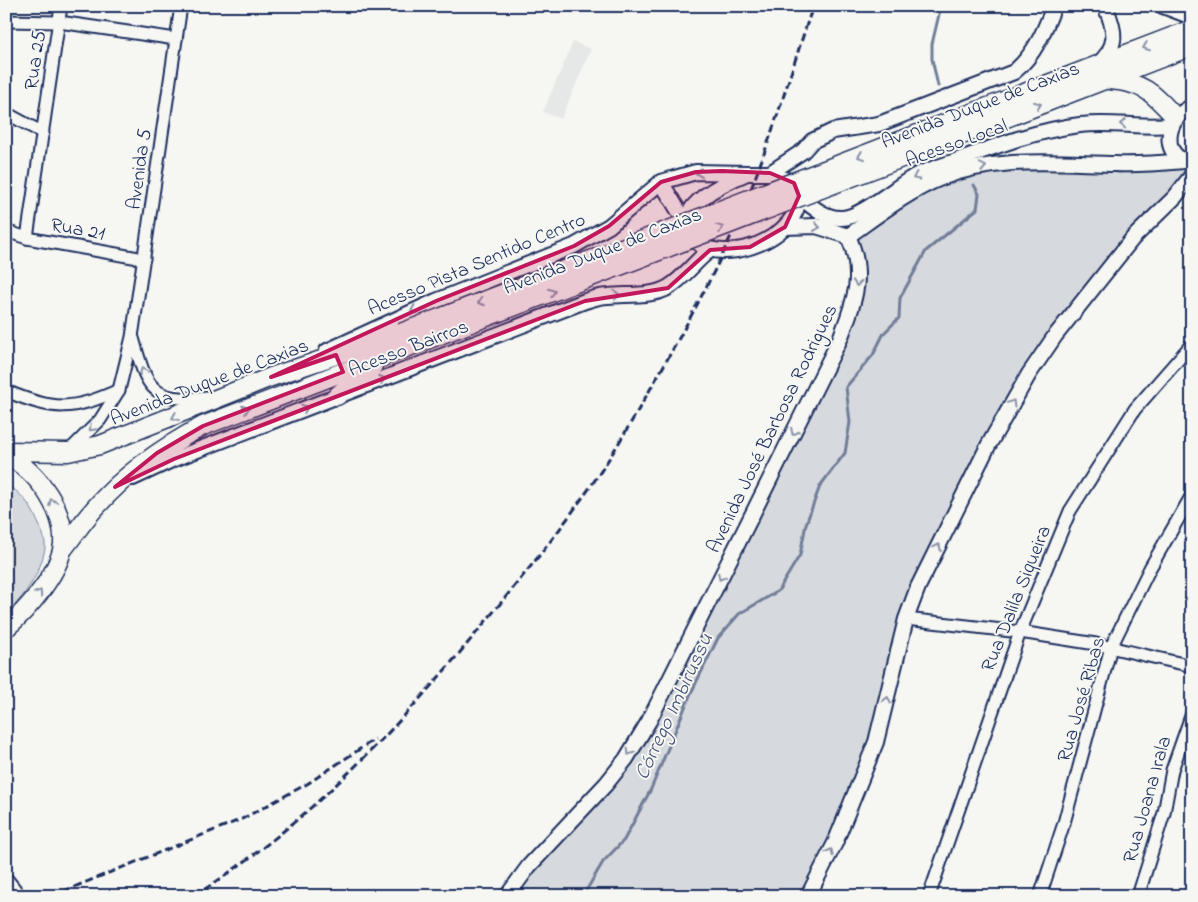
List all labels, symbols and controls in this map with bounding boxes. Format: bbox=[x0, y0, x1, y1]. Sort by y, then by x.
street label: Rua 25 bbox=[18, 29, 55, 92]
one-way arrow bbox=[1142, 40, 1151, 51]
street label: Avenida Duque de Caxias bbox=[878, 55, 1084, 158]
one-way arrow bbox=[1033, 101, 1042, 111]
street label: Acesso Local bbox=[902, 112, 1012, 176]
one-way arrow bbox=[1118, 119, 1126, 130]
street label: Avenida 5 bbox=[120, 127, 161, 212]
one-way arrow bbox=[857, 150, 866, 160]
one-way arrow bbox=[978, 163, 987, 173]
one-way arrow bbox=[694, 167, 702, 178]
one-way arrow bbox=[912, 171, 921, 181]
street label: Avenida Duque de Caxias bbox=[500, 201, 706, 304]
street label: Acesso Pista Sentido Centro bbox=[363, 206, 590, 324]
street label: Rua 21 bbox=[48, 211, 107, 249]
one-way arrow bbox=[813, 221, 822, 231]
one-way arrow bbox=[715, 223, 723, 233]
one-way arrow bbox=[851, 279, 862, 287]
one-way arrow bbox=[547, 288, 555, 298]
one-way arrow bbox=[613, 290, 621, 301]
one-way arrow bbox=[477, 296, 486, 306]
street label: Avenida José Barbosa Rodrigues bbox=[700, 300, 847, 559]
one-way arrow bbox=[410, 304, 419, 315]
street label: Acesso Bairros bbox=[345, 313, 473, 386]
street label: Avenida Duque de Caxias bbox=[107, 332, 313, 435]
one-way arrow bbox=[138, 367, 148, 375]
one-way arrow bbox=[377, 374, 386, 385]
one-way arrow bbox=[1005, 399, 1015, 408]
one-way arrow bbox=[300, 404, 309, 415]
one-way arrow bbox=[241, 405, 250, 415]
one-way arrow bbox=[171, 410, 180, 421]
one-way arrow bbox=[89, 422, 98, 431]
one-way arrow bbox=[790, 427, 800, 436]
one-way arrow bbox=[48, 498, 58, 507]
street label: Rua Dalila Siqueira bbox=[975, 521, 1060, 676]
one-way arrow bbox=[931, 543, 942, 552]
one-way arrow bbox=[717, 572, 727, 581]
one-way arrow bbox=[33, 589, 43, 598]
water label: Córrego Imbirussu bbox=[628, 629, 723, 785]
street label: Rua José Ribas bbox=[1051, 634, 1114, 766]
one-way arrow bbox=[881, 696, 892, 705]
street label: Rua Joana Irala bbox=[1116, 733, 1180, 867]
one-way arrow bbox=[626, 747, 636, 756]
one-way arrow bbox=[824, 848, 834, 857]

